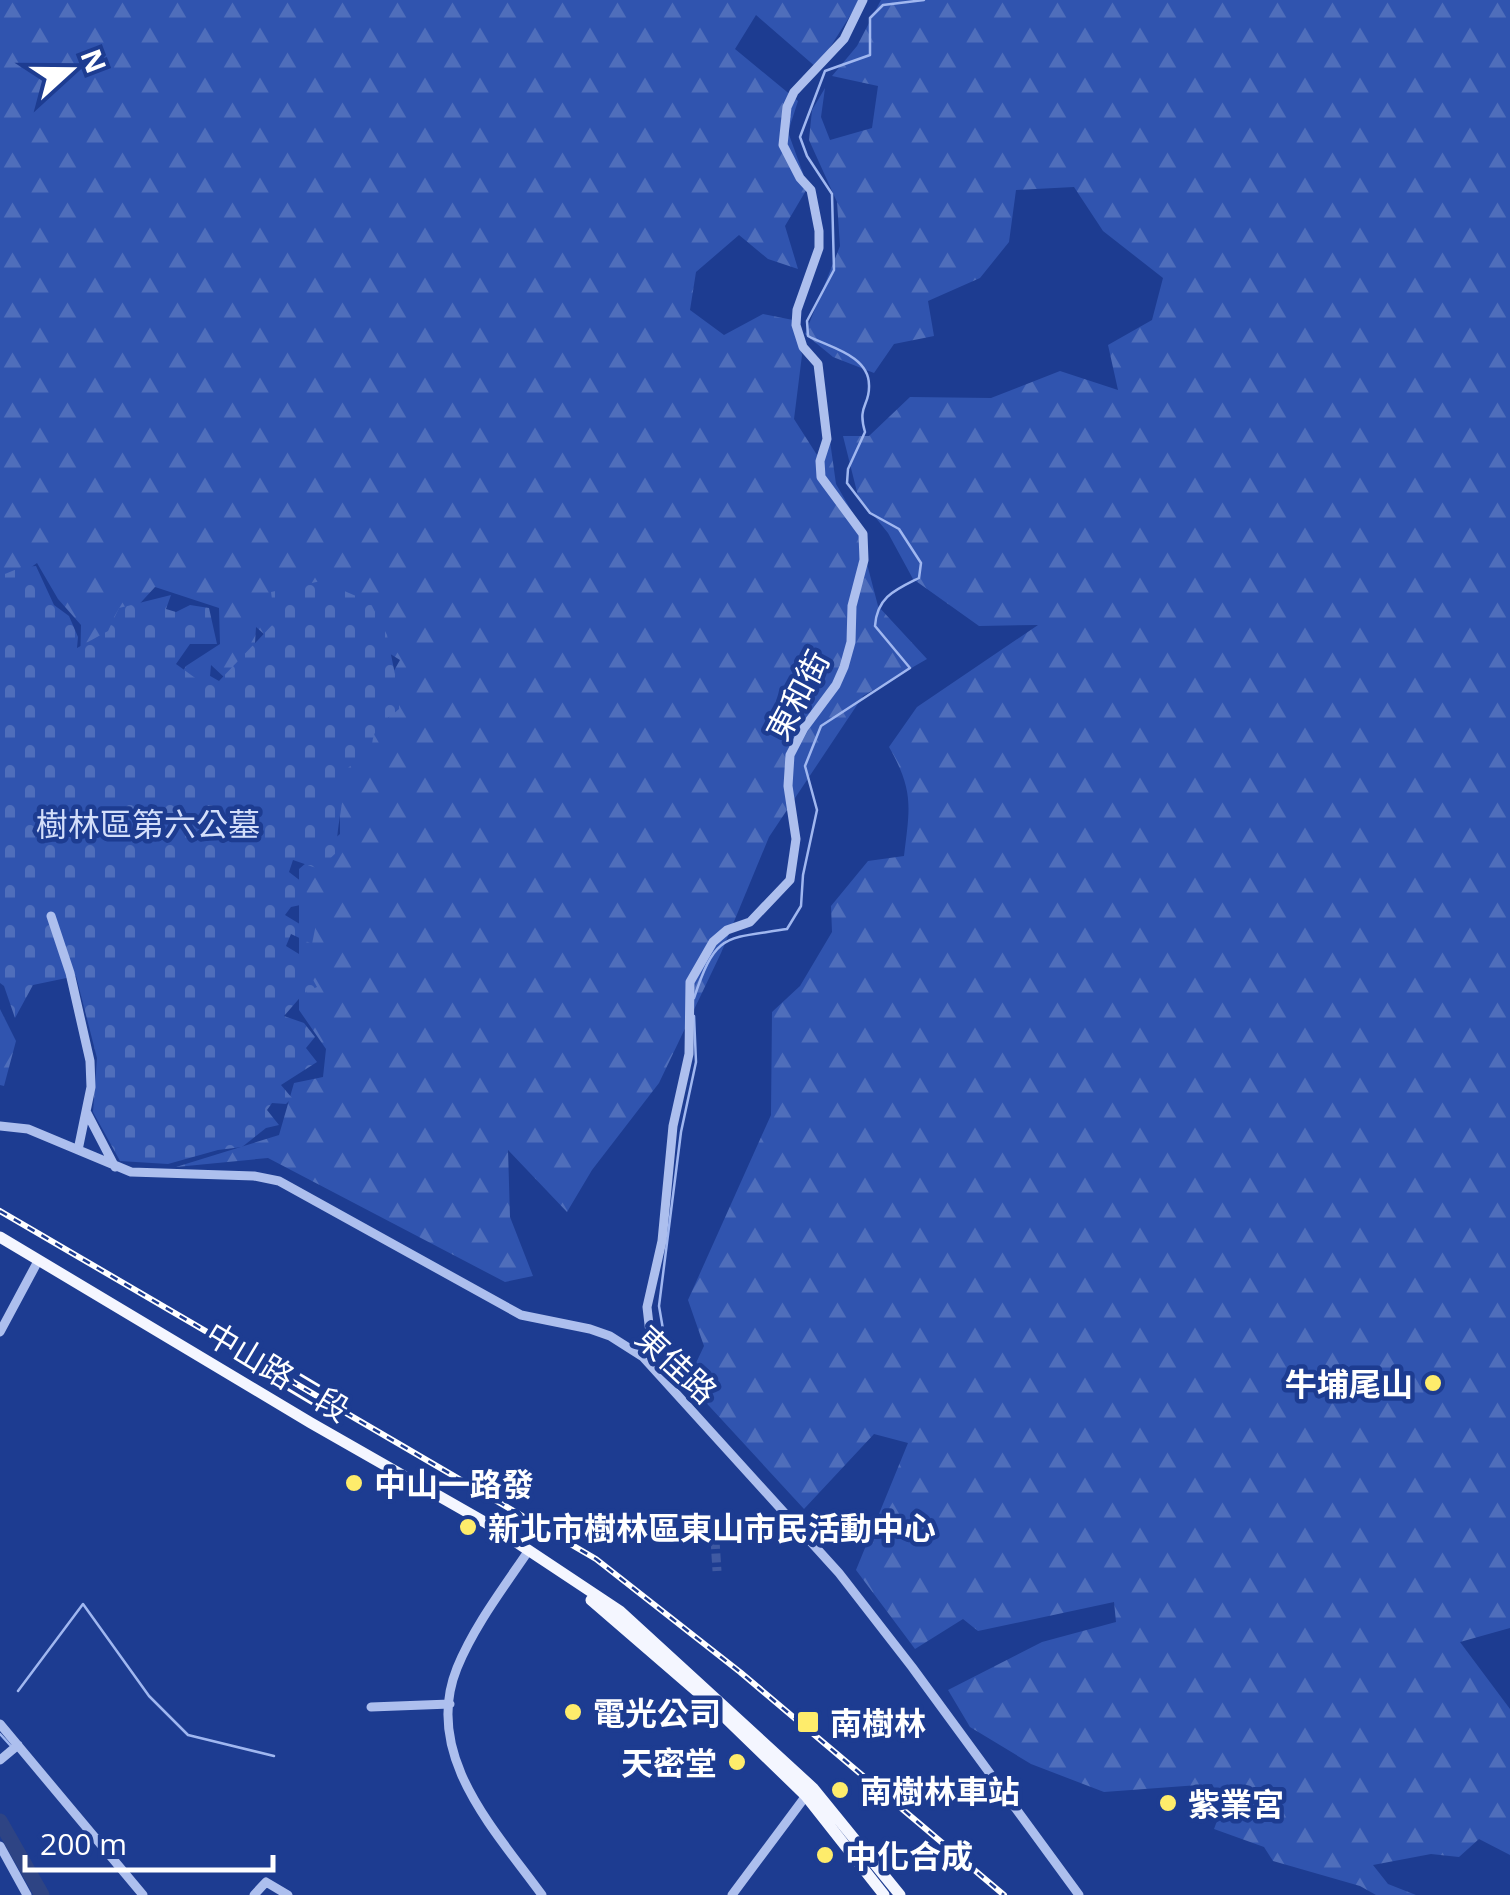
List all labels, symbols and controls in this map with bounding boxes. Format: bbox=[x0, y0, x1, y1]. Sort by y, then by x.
north arrow bbox=[20, 20, 120, 120]
text: N bbox=[72, 43, 116, 78]
street label: 東和街 bbox=[755, 643, 839, 747]
park label: 樹林區第六公墓 bbox=[36, 802, 260, 845]
street label: 中山路二段 bbox=[198, 1311, 358, 1431]
street label: 東佳路 bbox=[627, 1316, 727, 1412]
place label: 牛埔尾山 bbox=[1285, 1362, 1413, 1405]
marker: 牛埔尾山 bbox=[1422, 1372, 1444, 1394]
place label: 中山一路發 bbox=[374, 1462, 534, 1505]
marker: 中山一路發 bbox=[343, 1472, 365, 1494]
place label: 新北市樹林區東山市民活動中心 bbox=[488, 1506, 936, 1549]
marker: 新北市樹林區東山市民活動中心 bbox=[457, 1516, 479, 1538]
place label: 電光公司 bbox=[593, 1691, 721, 1734]
marker: 電光公司 bbox=[562, 1701, 584, 1723]
place label: 南樹林 bbox=[830, 1701, 926, 1744]
marker: 南樹林 bbox=[795, 1709, 821, 1735]
place label: 天密堂 bbox=[621, 1741, 717, 1784]
marker: 天密堂 bbox=[726, 1751, 748, 1773]
place label: 南樹林車站 bbox=[860, 1769, 1020, 1812]
marker: 南樹林車站 bbox=[829, 1779, 851, 1801]
place label: 紫業宮 bbox=[1188, 1782, 1284, 1825]
marker: 紫業宮 bbox=[1157, 1792, 1179, 1814]
scale bar bbox=[25, 1810, 272, 1872]
text: 200 m bbox=[40, 1823, 127, 1864]
place label: 中化合成 bbox=[845, 1834, 973, 1877]
marker: 中化合成 bbox=[814, 1844, 836, 1866]

